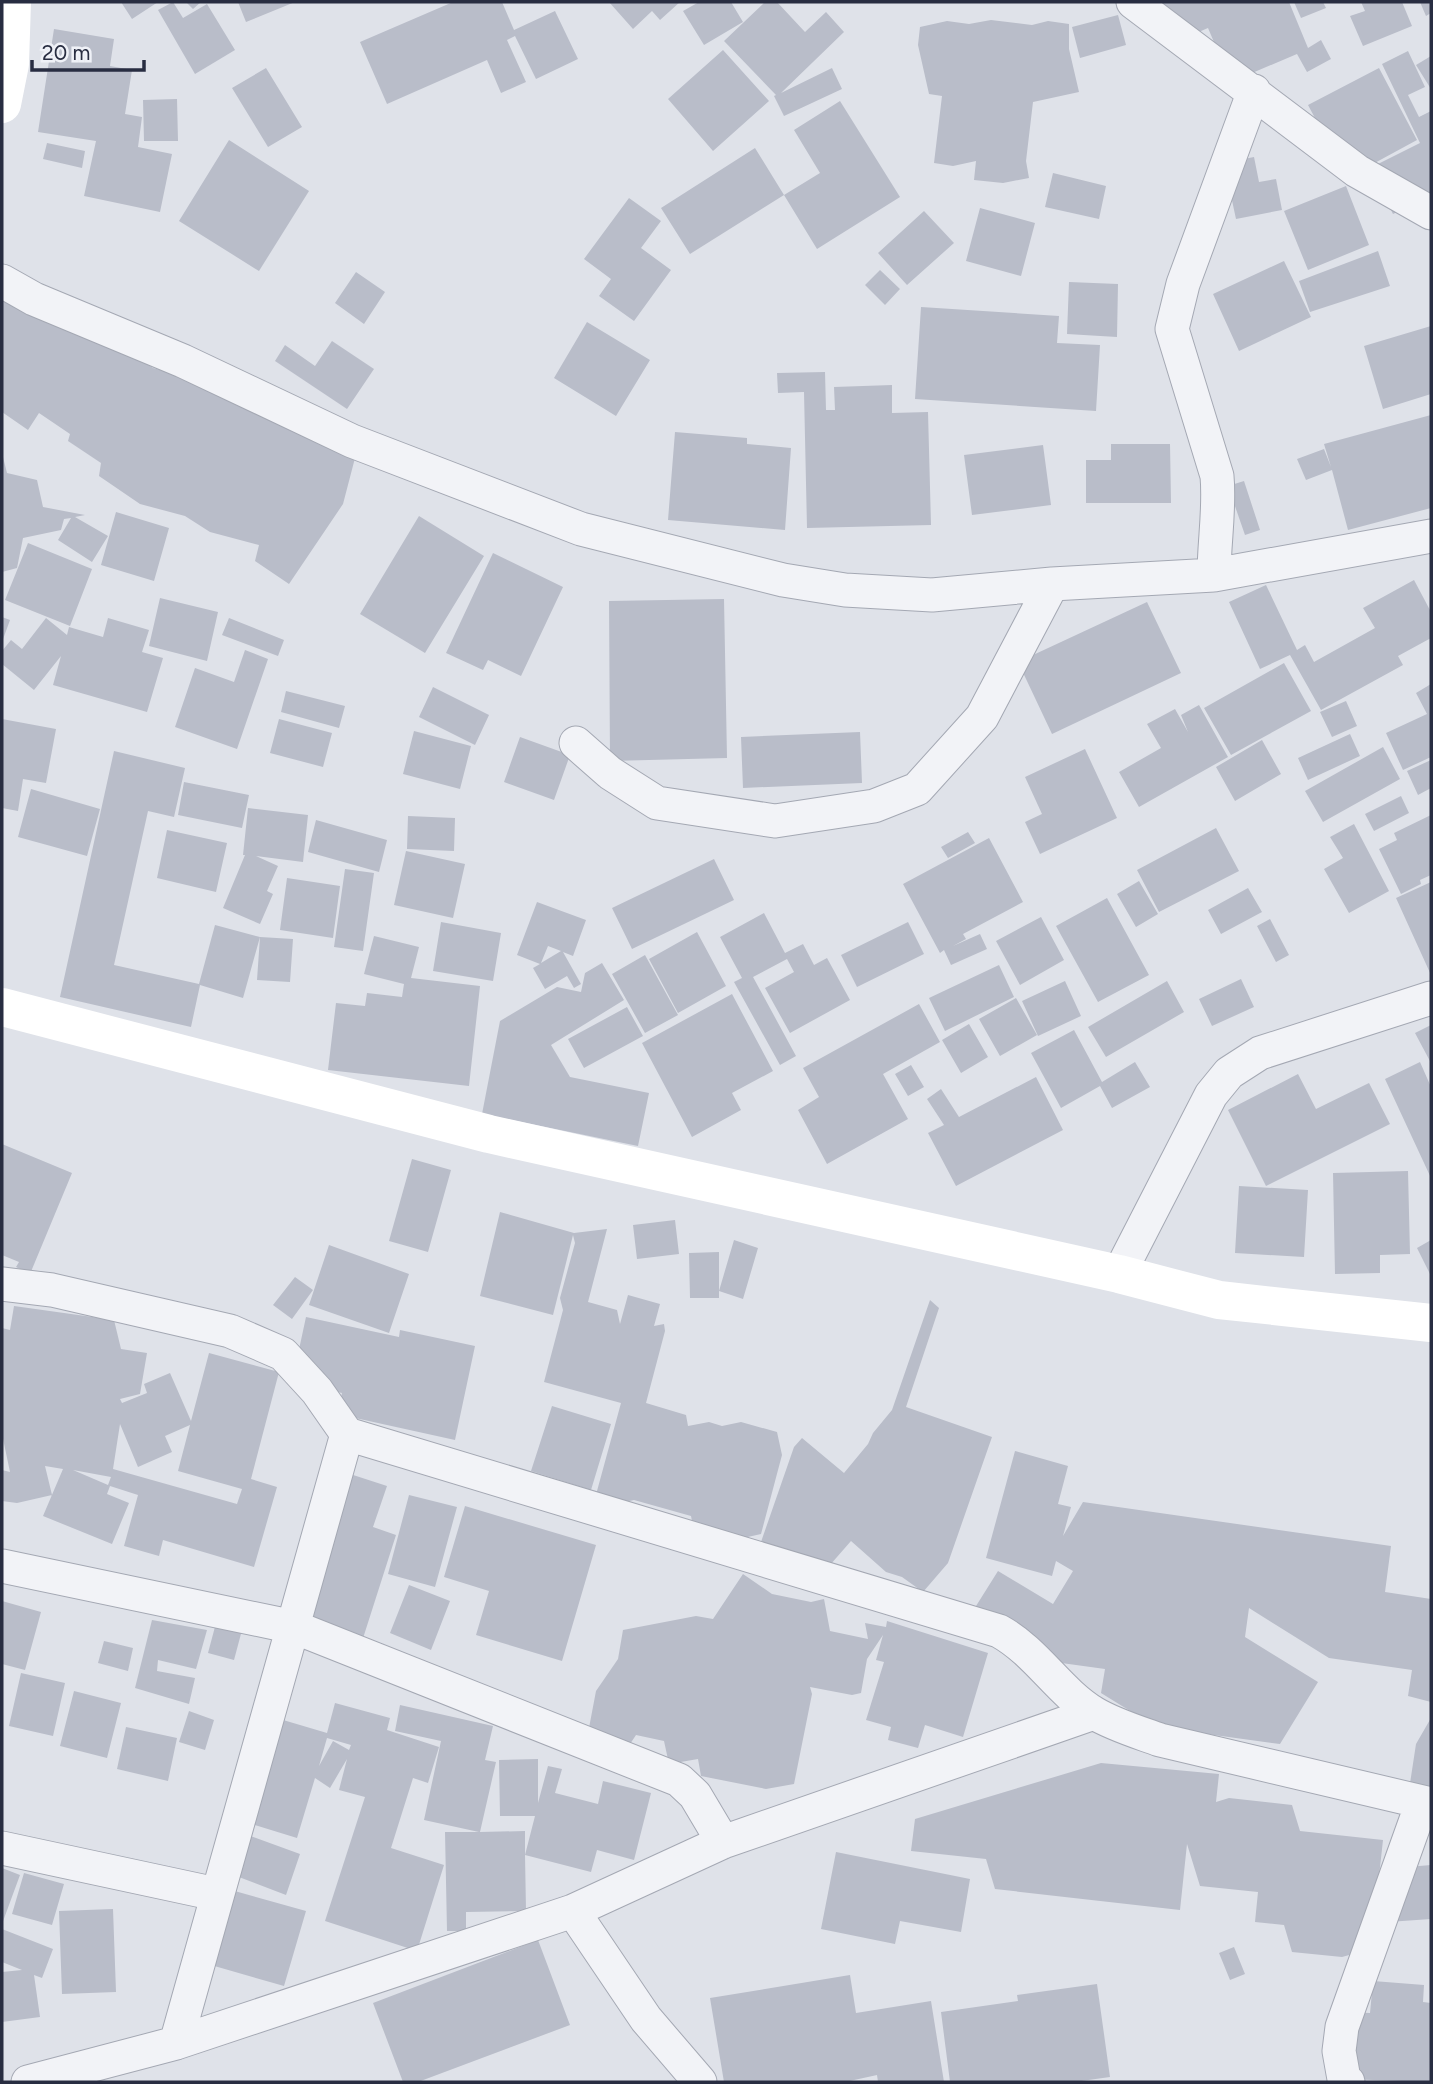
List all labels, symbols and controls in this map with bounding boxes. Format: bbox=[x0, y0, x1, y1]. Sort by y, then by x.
scale bar bbox=[32, 28, 144, 72]
text: 20 m bbox=[42, 40, 90, 65]

